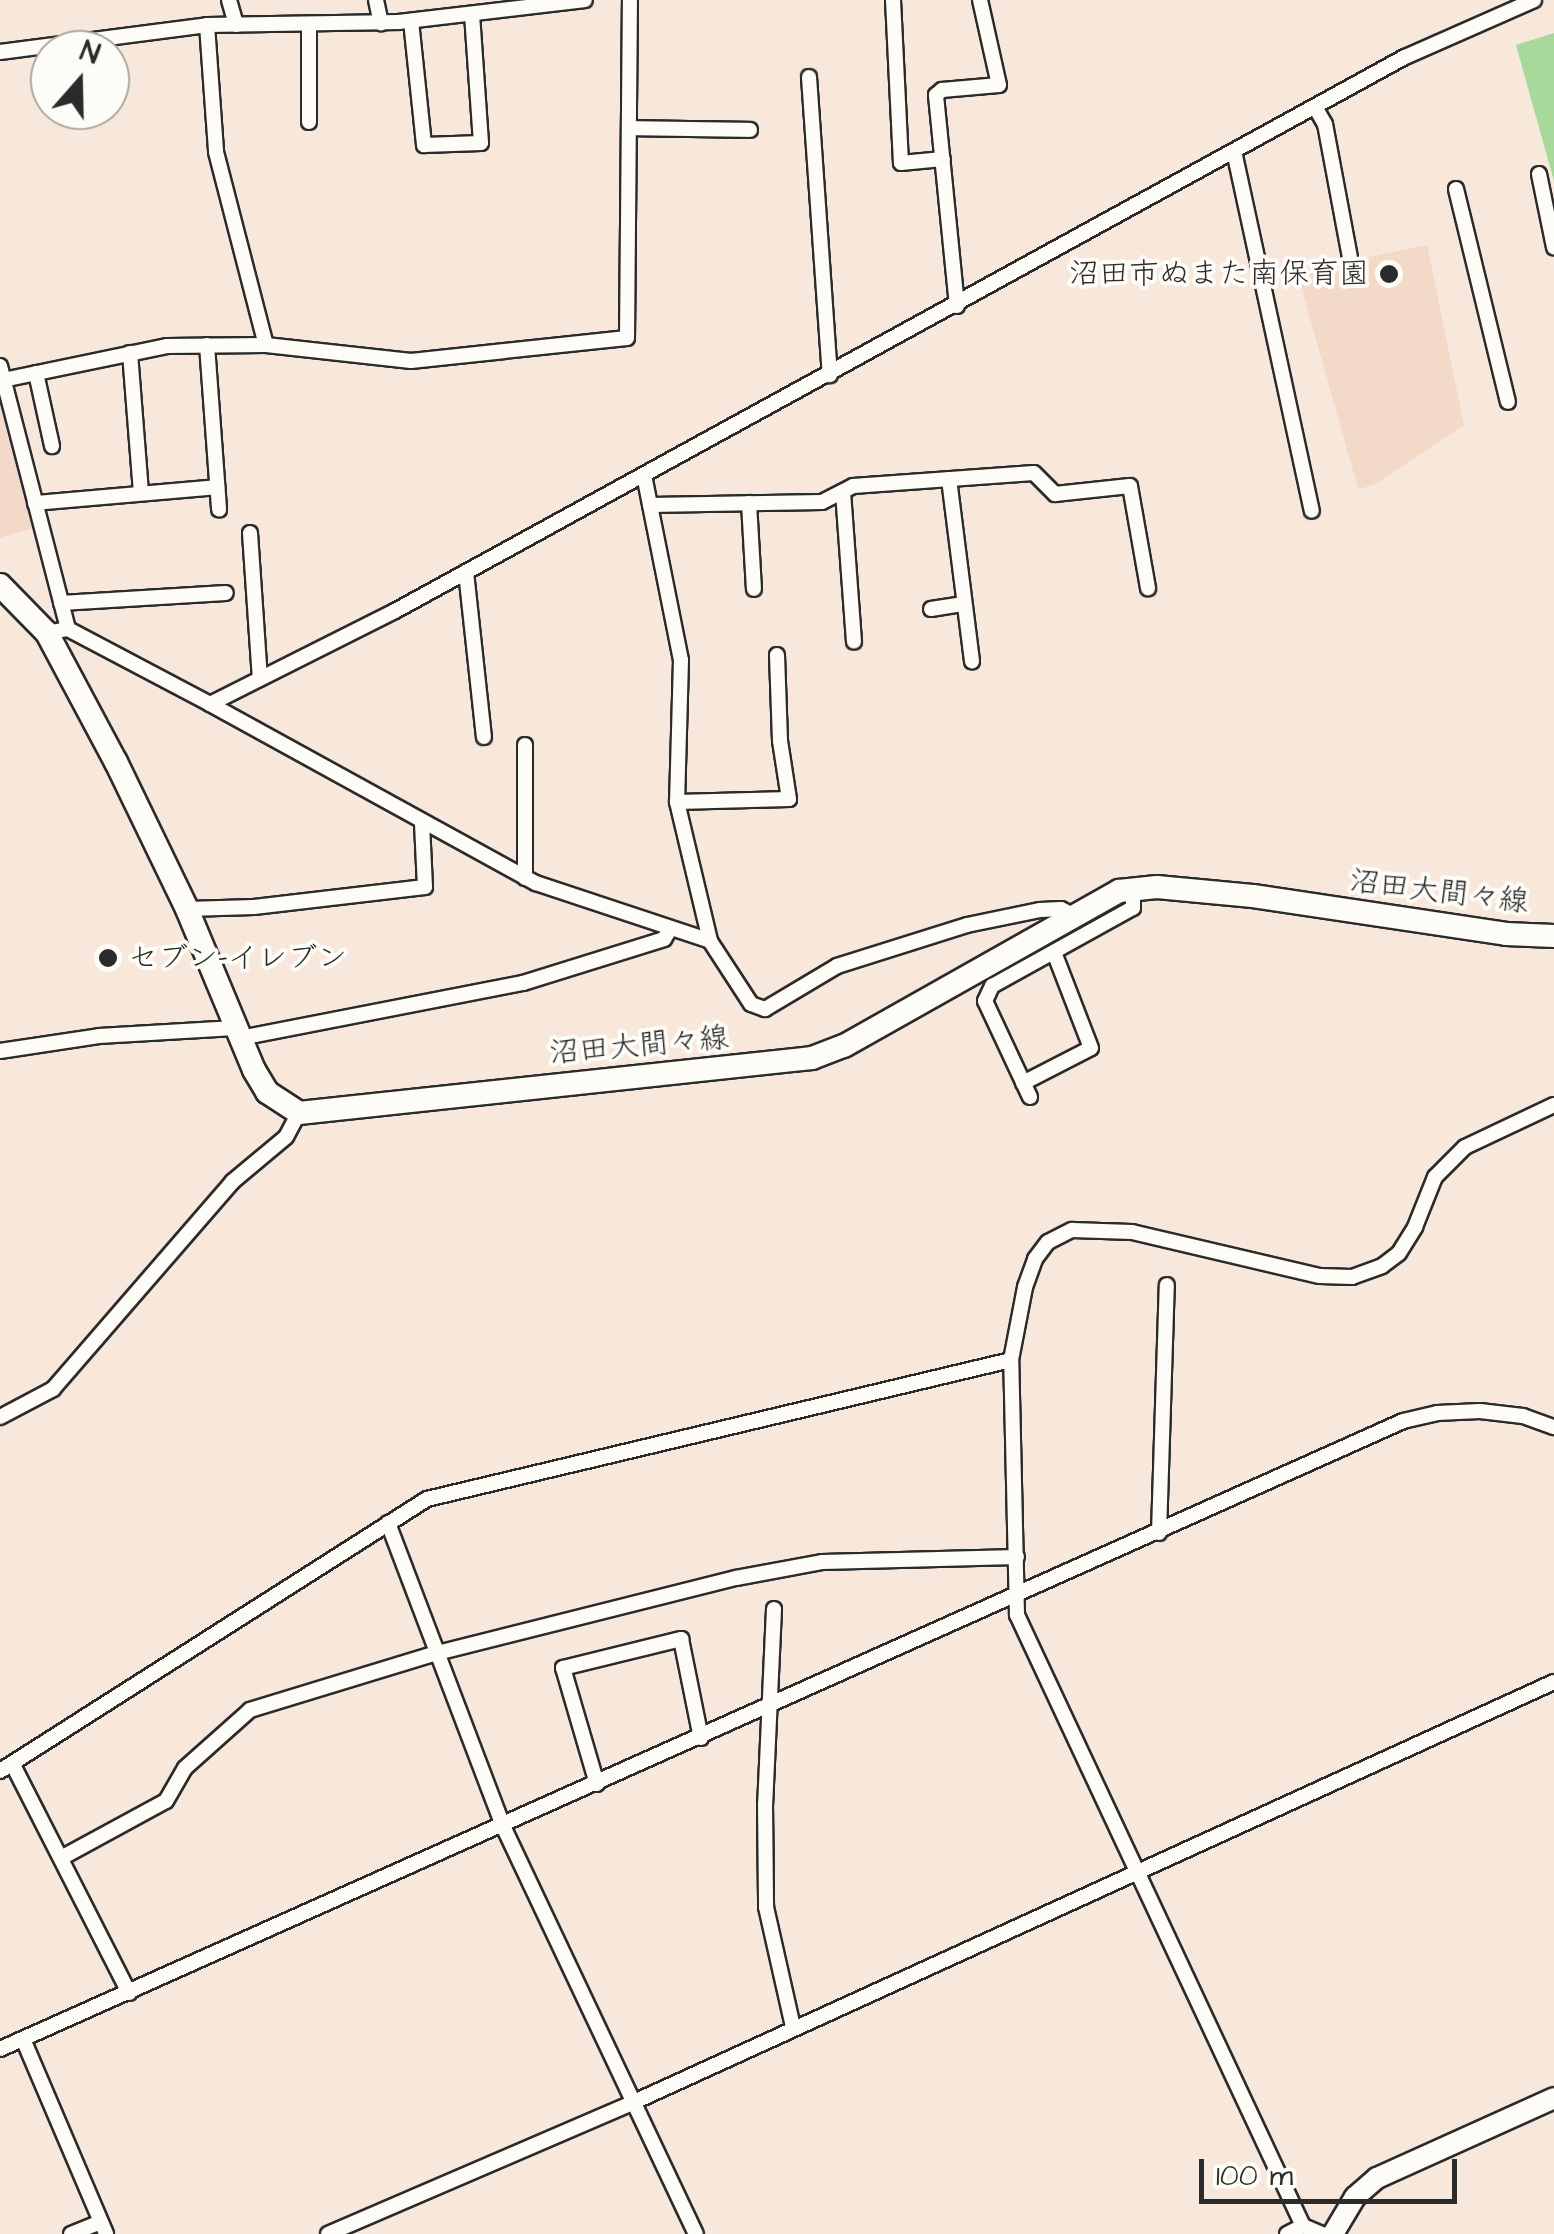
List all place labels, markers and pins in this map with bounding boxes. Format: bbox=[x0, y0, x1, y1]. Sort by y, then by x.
place label: 沼田市ぬまた南保育園 bbox=[1069, 256, 1369, 292]
marker: 沼田市ぬまた南保育園 bbox=[1378, 263, 1400, 285]
place label: セブン-イレブン bbox=[128, 940, 347, 976]
marker: セブン-イレブン bbox=[97, 947, 119, 969]

